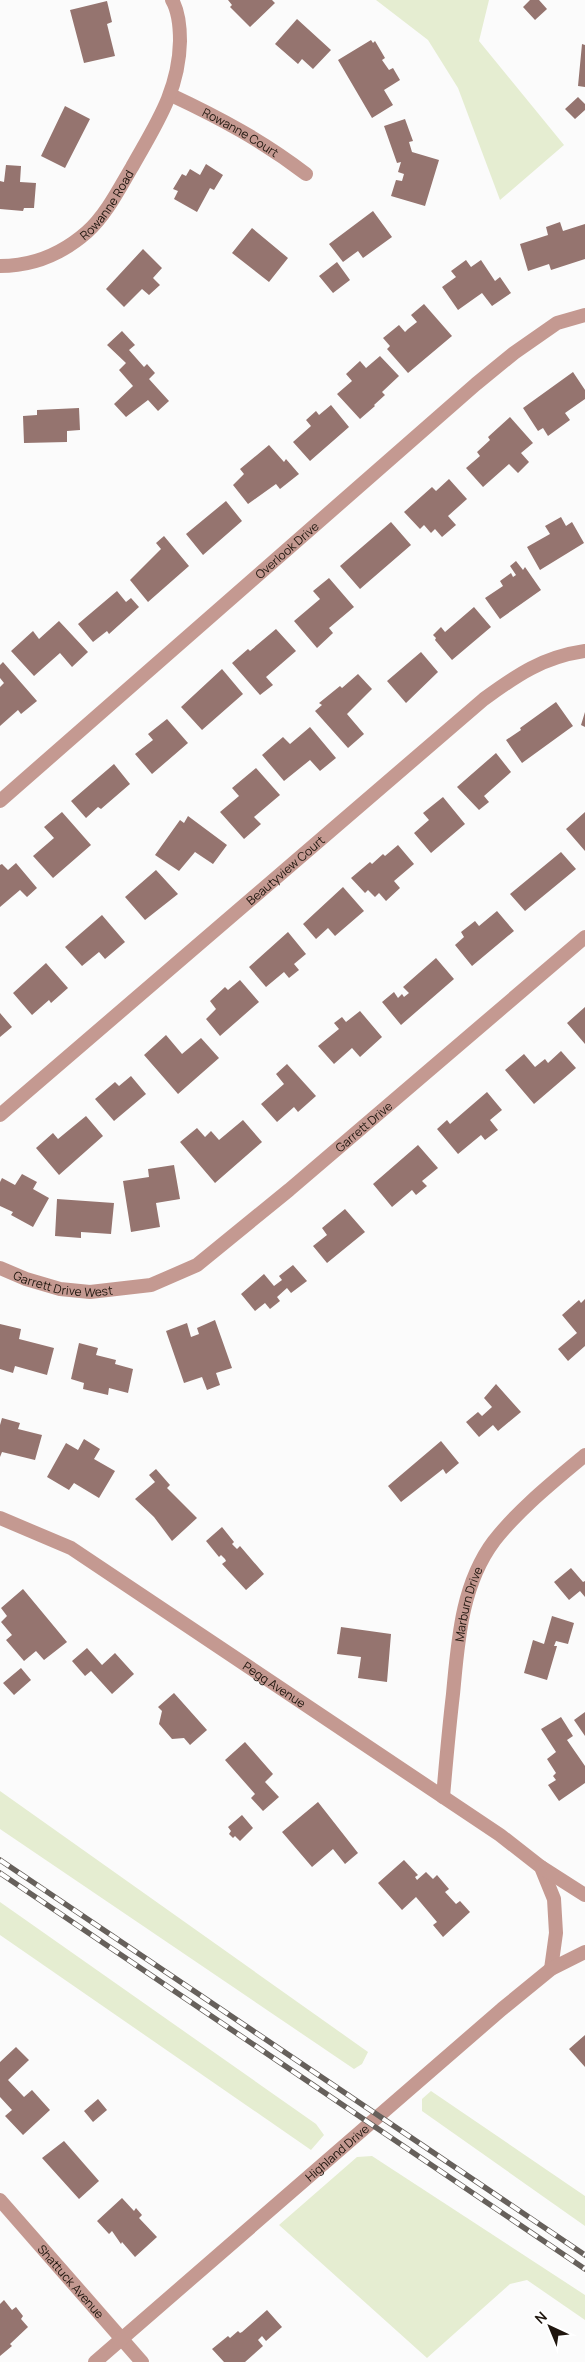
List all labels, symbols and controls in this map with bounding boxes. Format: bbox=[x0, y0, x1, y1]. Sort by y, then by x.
street label: Rowanne Court bbox=[200, 103, 282, 161]
street label: Rowanne Road bbox=[76, 167, 137, 243]
street label: Overlook Drive bbox=[251, 517, 322, 582]
street label: Beautyview Court bbox=[242, 831, 328, 908]
street label: Garrett Drive bbox=[331, 1097, 396, 1156]
street label: Garrett Drive West bbox=[11, 1266, 114, 1301]
street label: Marburn Drive bbox=[450, 1564, 486, 1643]
street label: Pegg Avenue bbox=[240, 1657, 309, 1711]
street label: Highland Drive bbox=[301, 2120, 372, 2185]
street label: Shattuck Avenue bbox=[34, 2240, 108, 2322]
north arrow bbox=[525, 2302, 575, 2352]
text: N bbox=[530, 2307, 551, 2328]

